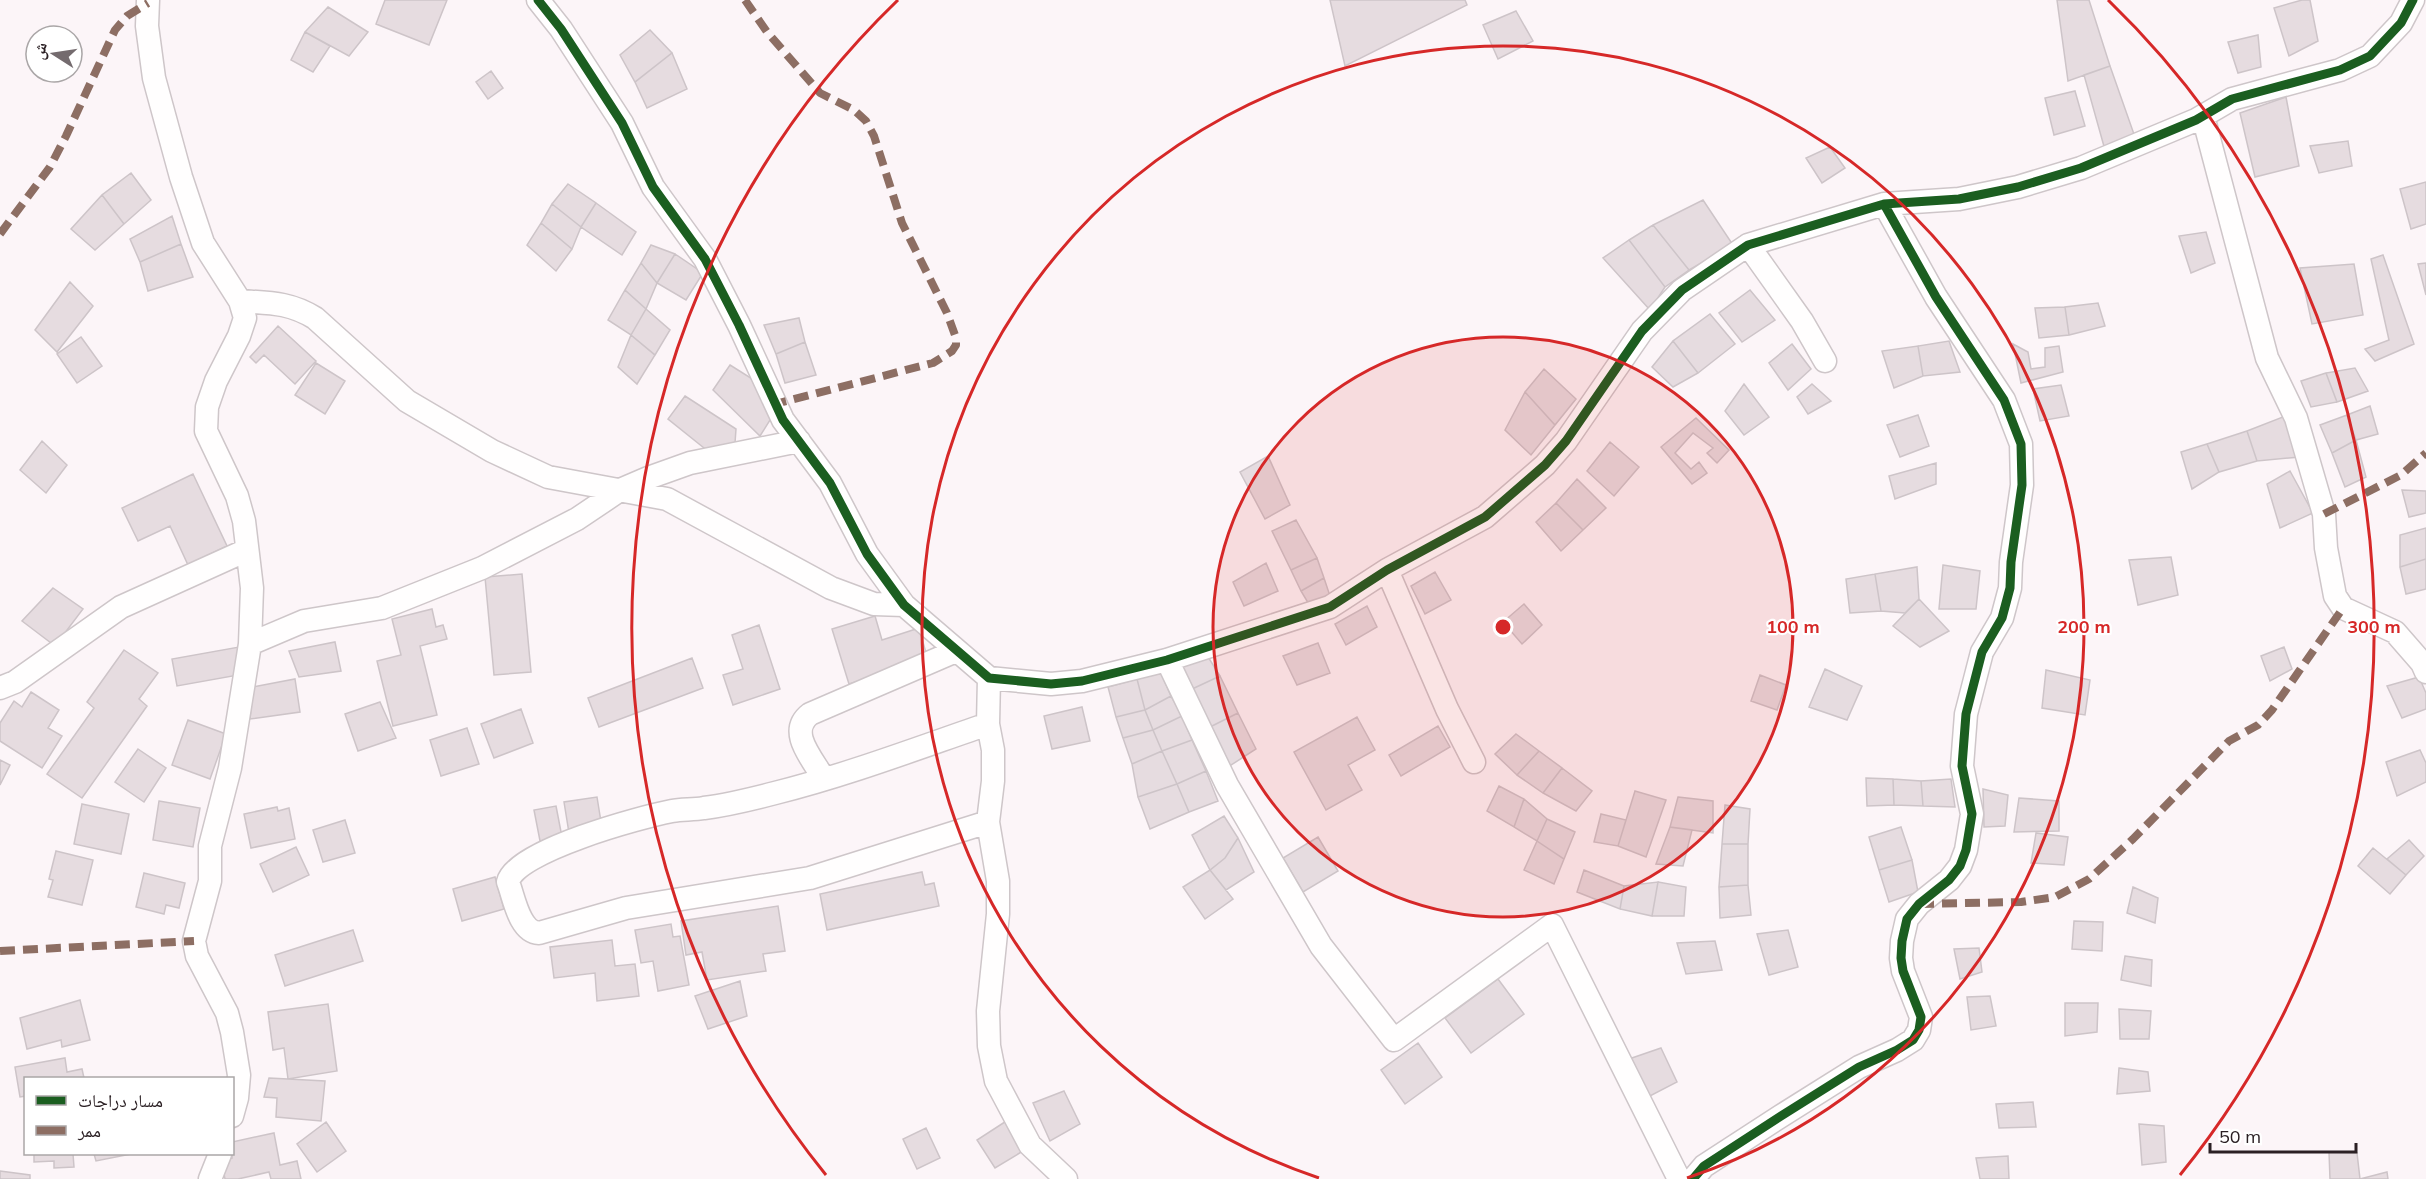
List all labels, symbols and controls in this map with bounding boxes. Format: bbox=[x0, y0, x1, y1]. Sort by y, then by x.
north arrow bbox=[24, 24, 84, 84]
text: ش bbox=[28, 40, 51, 61]
text: 100 m bbox=[1766, 615, 1820, 638]
text: 200 m bbox=[2057, 615, 2111, 638]
text: 300 m bbox=[2347, 615, 2401, 638]
centre of rings bbox=[1493, 617, 1513, 637]
legend bbox=[24, 1077, 234, 1155]
text: مسار دراجات bbox=[78, 1089, 163, 1112]
scale bar bbox=[2210, 1116, 2356, 1154]
text: ممر bbox=[77, 1119, 101, 1142]
text: 50 m bbox=[2219, 1125, 2261, 1148]

